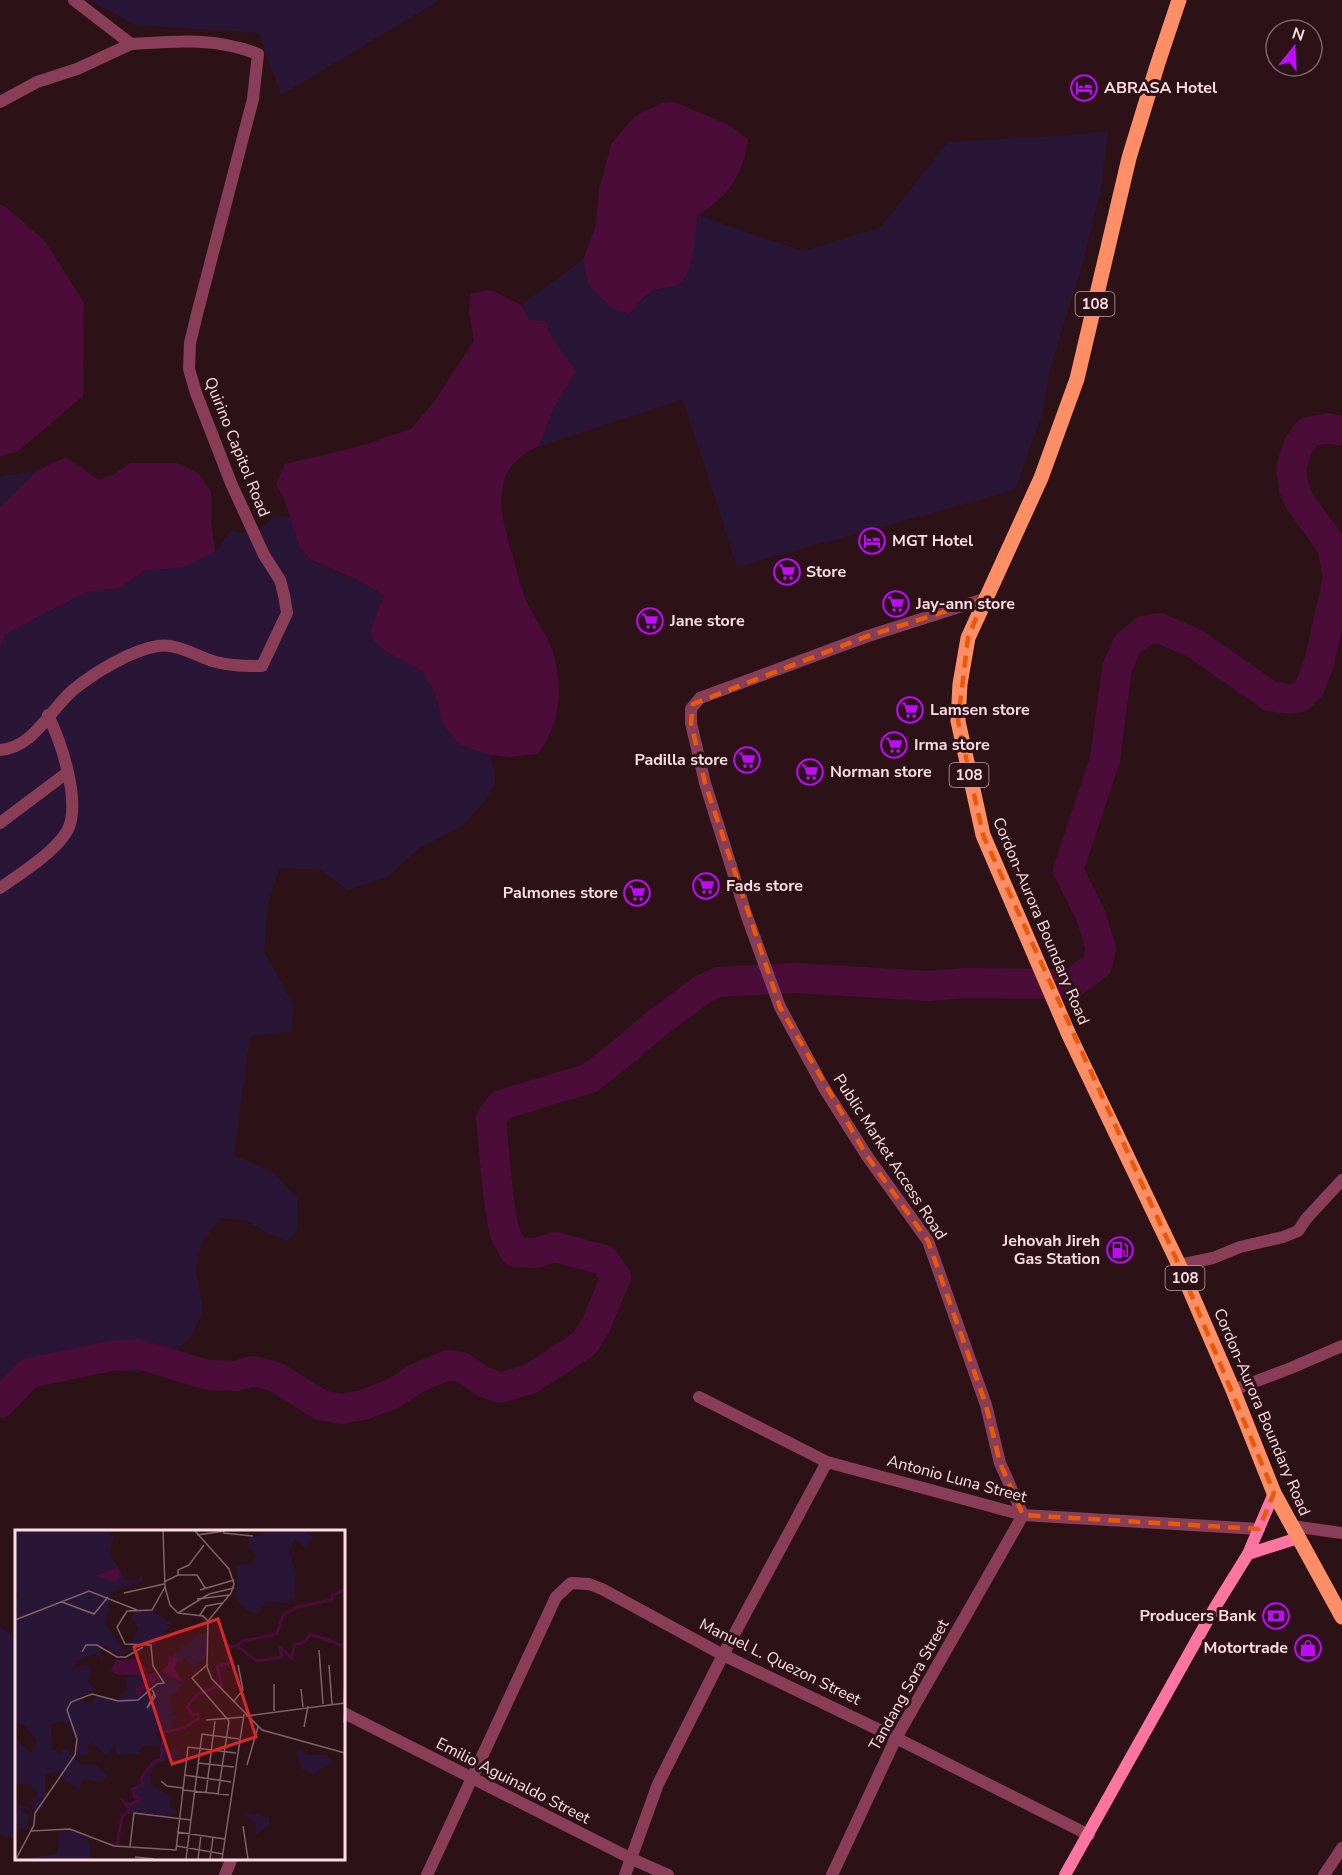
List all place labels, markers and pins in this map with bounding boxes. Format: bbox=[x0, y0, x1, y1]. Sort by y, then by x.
hotel icon: ABRASA Hotel bbox=[1069, 73, 1099, 103]
place label: ABRASA Hotel bbox=[1104, 77, 1217, 99]
hotel icon: MGT Hotel bbox=[857, 526, 887, 556]
place label: MGT Hotel bbox=[892, 530, 973, 552]
supermarket icon: Store bbox=[772, 557, 802, 587]
place label: Store bbox=[806, 561, 846, 583]
supermarket icon: Jay-ann store bbox=[881, 589, 911, 619]
place label: Jay-ann store bbox=[915, 593, 1015, 615]
supermarket icon: Jane store bbox=[635, 606, 665, 636]
place label: Jane store bbox=[669, 610, 745, 632]
supermarket icon: Lamsen store bbox=[895, 695, 925, 725]
place label: Lamsen store bbox=[930, 699, 1030, 721]
supermarket icon: Irma store bbox=[879, 730, 909, 760]
place label: Irma store bbox=[914, 734, 990, 756]
supermarket icon: Padilla store bbox=[732, 745, 762, 775]
place label: Padilla store bbox=[634, 749, 728, 771]
supermarket icon: Norman store bbox=[795, 757, 825, 787]
place label: Norman store bbox=[830, 761, 932, 783]
supermarket icon: Fads store bbox=[691, 871, 721, 901]
place label: Fads store bbox=[726, 875, 803, 897]
supermarket icon: Palmones store bbox=[622, 878, 652, 908]
place label: Palmones store bbox=[503, 882, 618, 904]
place label: Jehovah Jireh Gas Station bbox=[1002, 1230, 1100, 1270]
fuel station icon: Jehovah Jireh Gas Station bbox=[1105, 1235, 1135, 1265]
bank icon: Producers Bank bbox=[1261, 1601, 1291, 1631]
place label: Producers Bank bbox=[1139, 1605, 1256, 1627]
shop icon: Motortrade bbox=[1293, 1633, 1323, 1663]
place label: Motortrade bbox=[1204, 1637, 1288, 1659]

